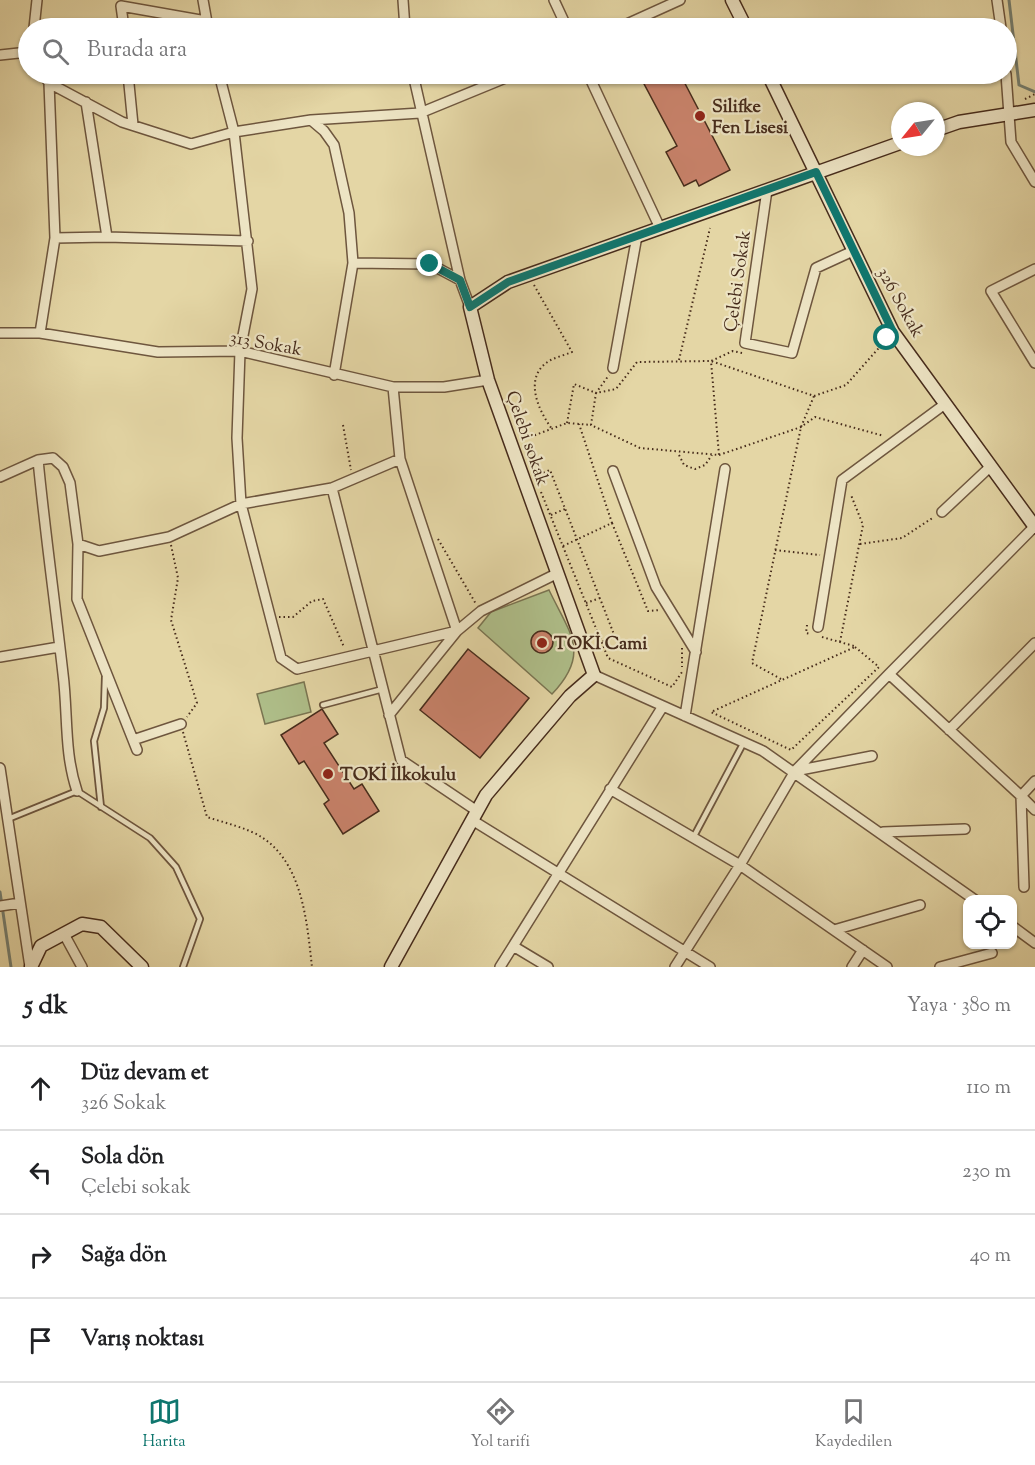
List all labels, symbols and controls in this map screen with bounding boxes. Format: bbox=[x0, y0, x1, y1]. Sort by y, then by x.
search box bbox=[18, 18, 1017, 84]
icon: search bbox=[39, 35, 72, 68]
text: Burada ara bbox=[87, 35, 187, 67]
place label: Silifke Fen Lisesi bbox=[712, 95, 789, 142]
north arrow bbox=[891, 102, 945, 156]
marker: Silifke Fen Lisesi bbox=[693, 109, 707, 123]
street label: Çelebi Sokak bbox=[719, 229, 759, 334]
route end bbox=[416, 250, 442, 276]
street label: 326 Sokak bbox=[869, 263, 929, 343]
route start bbox=[873, 324, 899, 350]
street label: 313 Sokak bbox=[227, 326, 304, 364]
street label: Çelebi sokak bbox=[498, 388, 555, 490]
place label: TOKİ Cami bbox=[554, 631, 648, 658]
marker: TOKİ Cami bbox=[535, 636, 549, 650]
place label: TOKİ İlkokulu bbox=[340, 762, 457, 789]
marker: TOKİ İlkokulu bbox=[321, 767, 335, 781]
map controls bbox=[963, 895, 1017, 949]
button: locate bbox=[963, 895, 1017, 949]
text: 5 dk bbox=[24, 988, 68, 1025]
text: Yaya · 380 m bbox=[907, 992, 1011, 1021]
text: Düz devam et bbox=[81, 1058, 208, 1090]
icon: ahead bbox=[24, 1072, 57, 1105]
text: 110 m bbox=[966, 1074, 1011, 1103]
text: 326 Sokak bbox=[81, 1090, 166, 1119]
text: Sola dön bbox=[81, 1142, 164, 1174]
icon: left bbox=[24, 1156, 57, 1189]
text: 230 m bbox=[962, 1158, 1011, 1187]
text: Çelebi sokak bbox=[81, 1174, 191, 1203]
icon: right bbox=[24, 1240, 57, 1273]
text: Sağa dön bbox=[81, 1240, 167, 1272]
text: 40 m bbox=[970, 1242, 1011, 1271]
icon: arrive bbox=[24, 1324, 57, 1357]
text: Varış noktası bbox=[81, 1324, 204, 1356]
tab: Harita bbox=[142, 1395, 186, 1454]
tab: Yol tarifi bbox=[470, 1395, 530, 1454]
tab: Kaydedilen bbox=[815, 1395, 893, 1454]

